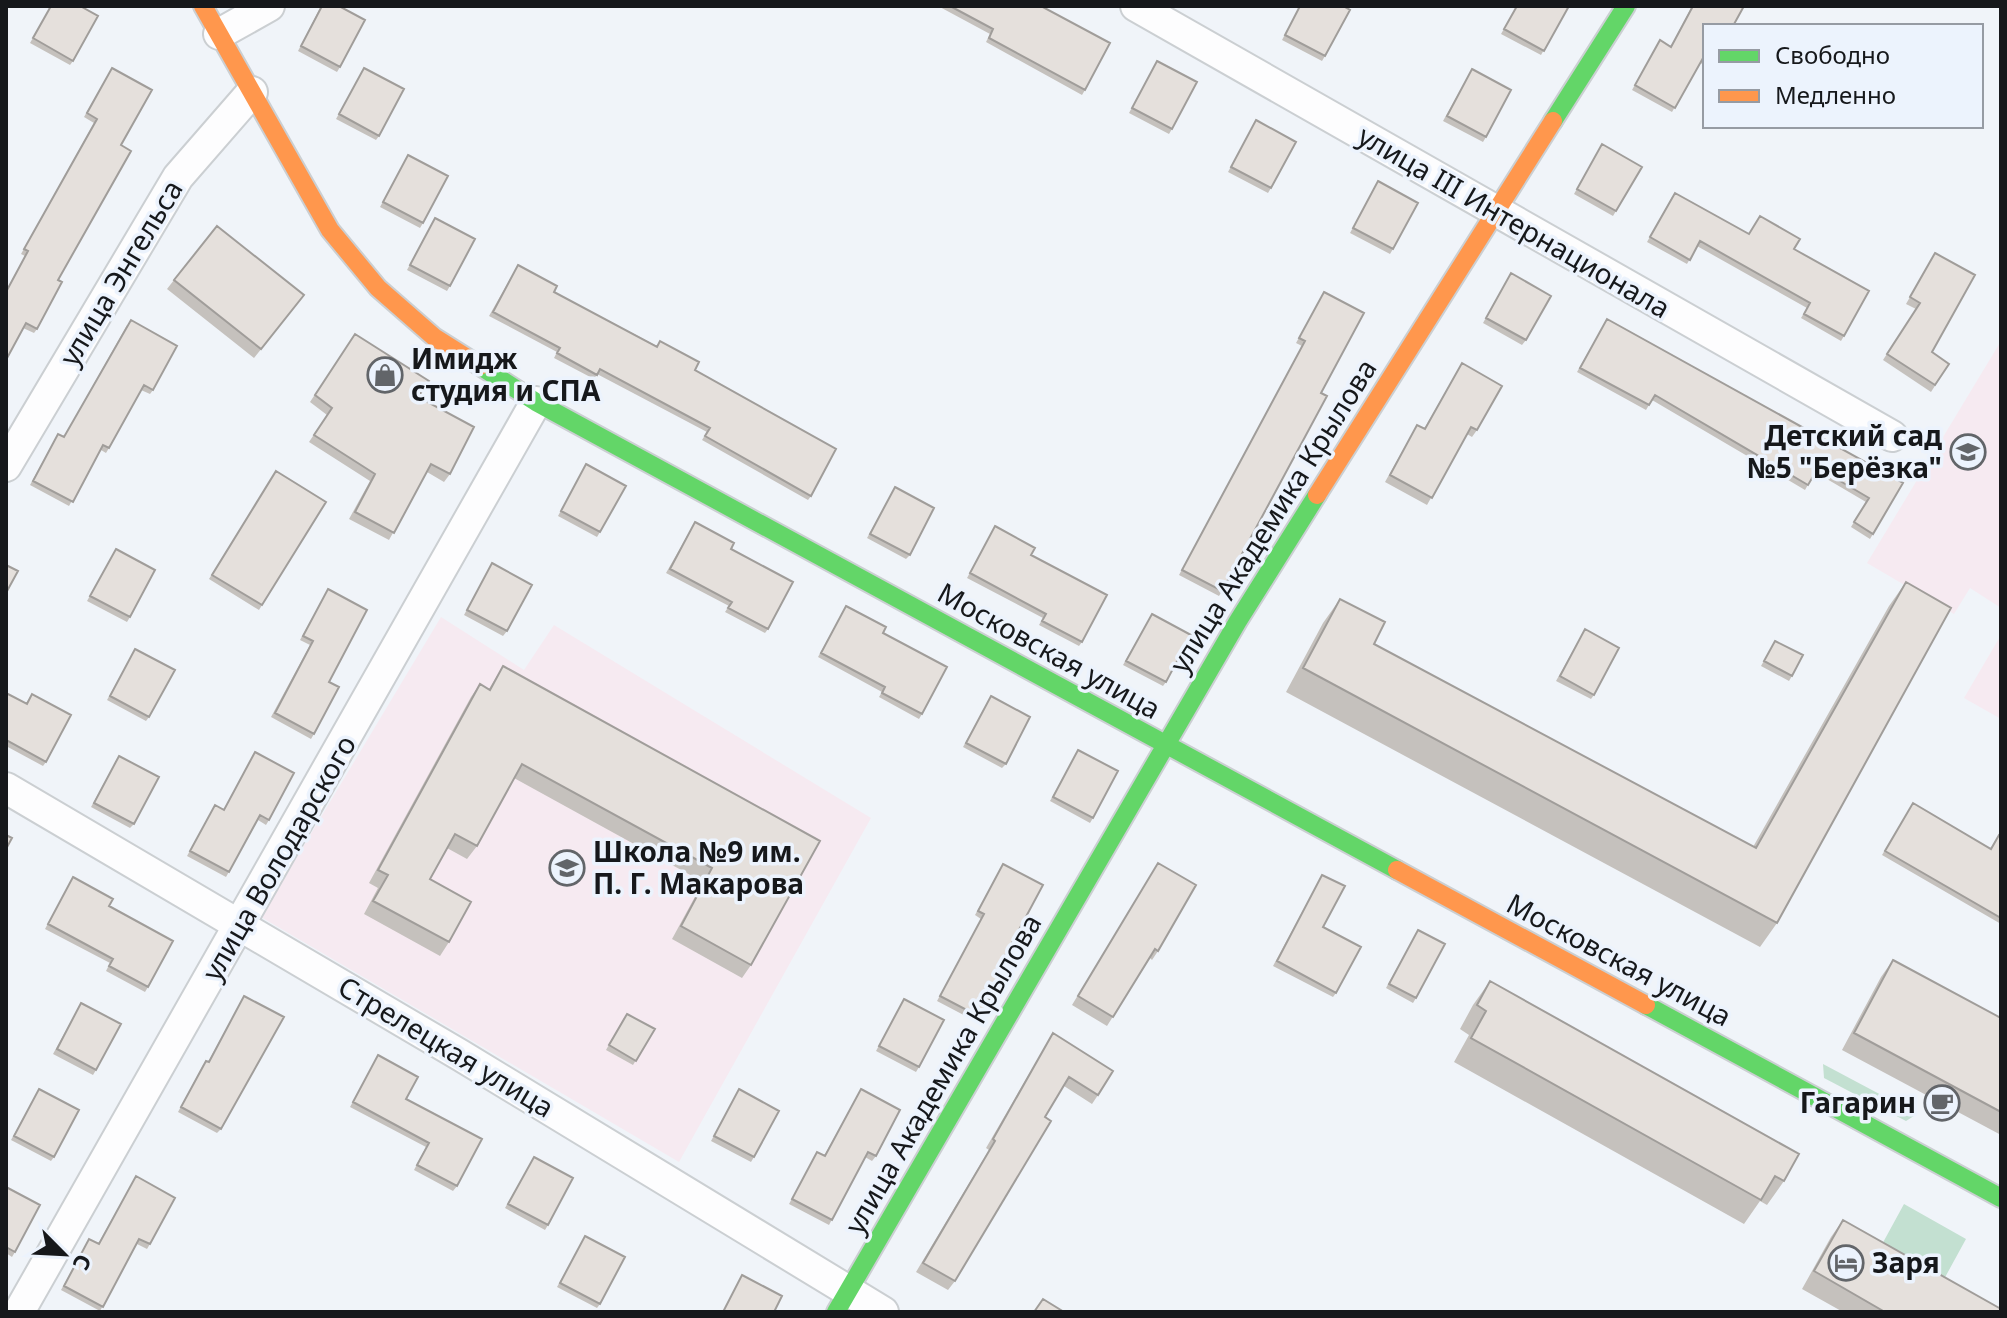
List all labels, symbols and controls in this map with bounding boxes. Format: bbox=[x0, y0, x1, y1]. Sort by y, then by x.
legend bbox=[1703, 24, 1983, 128]
text: Свободно bbox=[1775, 38, 1890, 71]
text: Медленно bbox=[1775, 78, 1896, 111]
street label: улица III Интернационала bbox=[1351, 116, 1678, 326]
street label: улица Энгельса bbox=[50, 173, 191, 372]
place label: Имидж студия и СПА bbox=[411, 339, 601, 409]
street label: улица Академика Крылова bbox=[1160, 351, 1384, 679]
shop icon: Имидж студия и СПА bbox=[366, 356, 404, 394]
place label: Детский сад №5 "Берёзка" bbox=[1747, 416, 1942, 486]
school or university icon: Детский сад №5 "Берёзка" bbox=[1949, 433, 1987, 471]
street label: Московская улица bbox=[931, 573, 1168, 727]
street label: улица Володарского bbox=[192, 728, 364, 987]
place label: Школа №9 им. П. Г. Макарова bbox=[593, 832, 804, 902]
school or university icon: Школа №9 им. П. Г. Макарова bbox=[548, 849, 586, 887]
street label: Московская улица bbox=[1501, 884, 1738, 1034]
street label: улица Академика Крылова bbox=[835, 907, 1049, 1240]
street label: Стрелецкая улица bbox=[332, 967, 561, 1126]
place label: Гагарин bbox=[1800, 1083, 1916, 1121]
cafe icon: Гагарин bbox=[1923, 1084, 1961, 1122]
north arrow bbox=[24, 1214, 104, 1294]
place label: Заря bbox=[1872, 1243, 1940, 1281]
hotel icon: Заря bbox=[1827, 1244, 1865, 1282]
text: С bbox=[67, 1250, 100, 1275]

